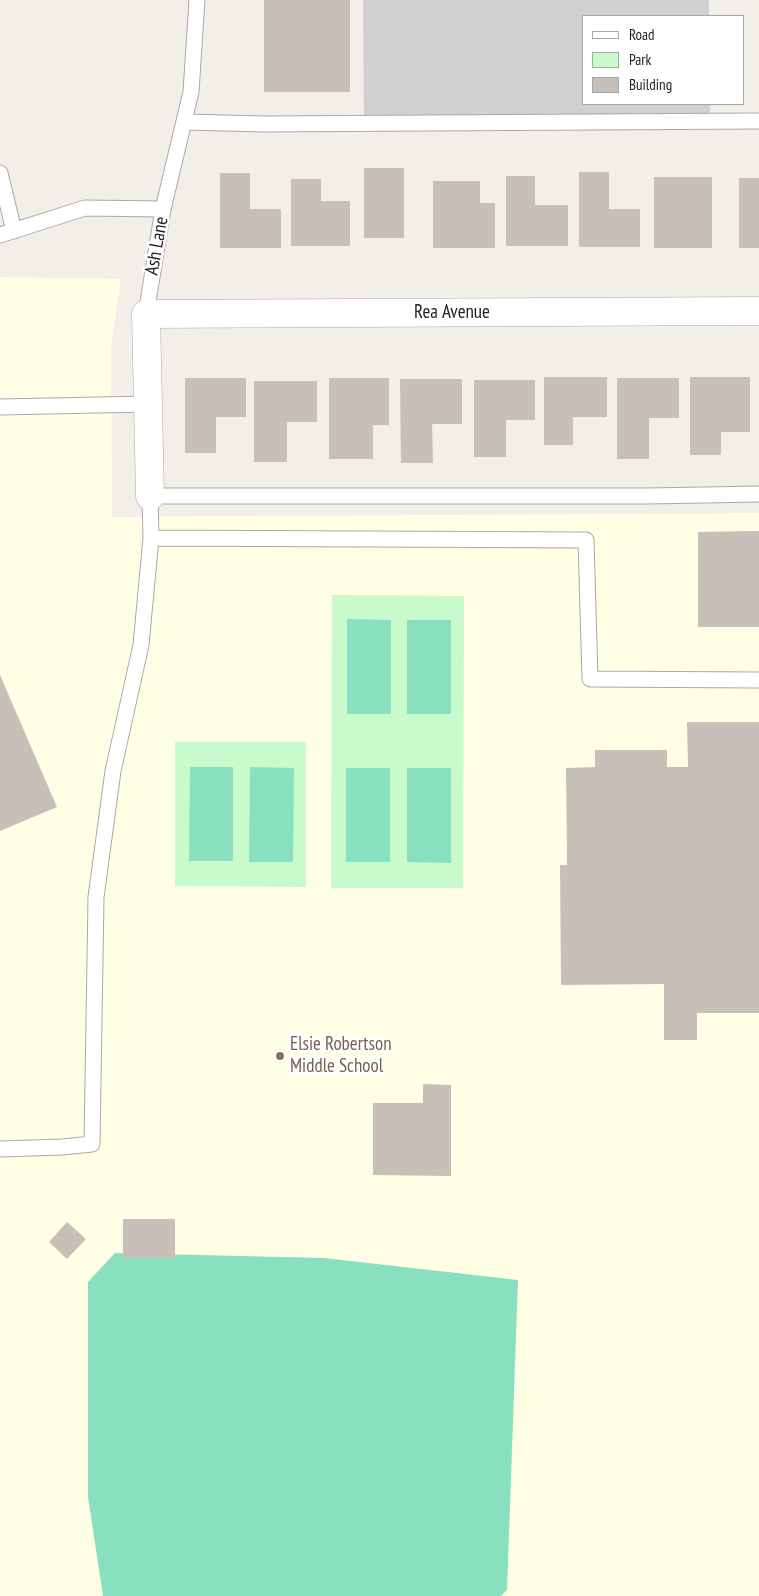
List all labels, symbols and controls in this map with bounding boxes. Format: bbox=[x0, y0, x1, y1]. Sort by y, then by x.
legend bbox=[582, 15, 744, 105]
text: Road bbox=[629, 25, 655, 44]
text: Park bbox=[629, 50, 651, 69]
text: Building bbox=[629, 75, 672, 94]
street label: Ash Lane bbox=[141, 215, 173, 277]
street label: Rea Avenue bbox=[414, 302, 490, 324]
place label: Elsie Robertson Middle School bbox=[290, 1034, 392, 1078]
marker: Elsie Robertson Middle School bbox=[274, 1050, 286, 1062]

